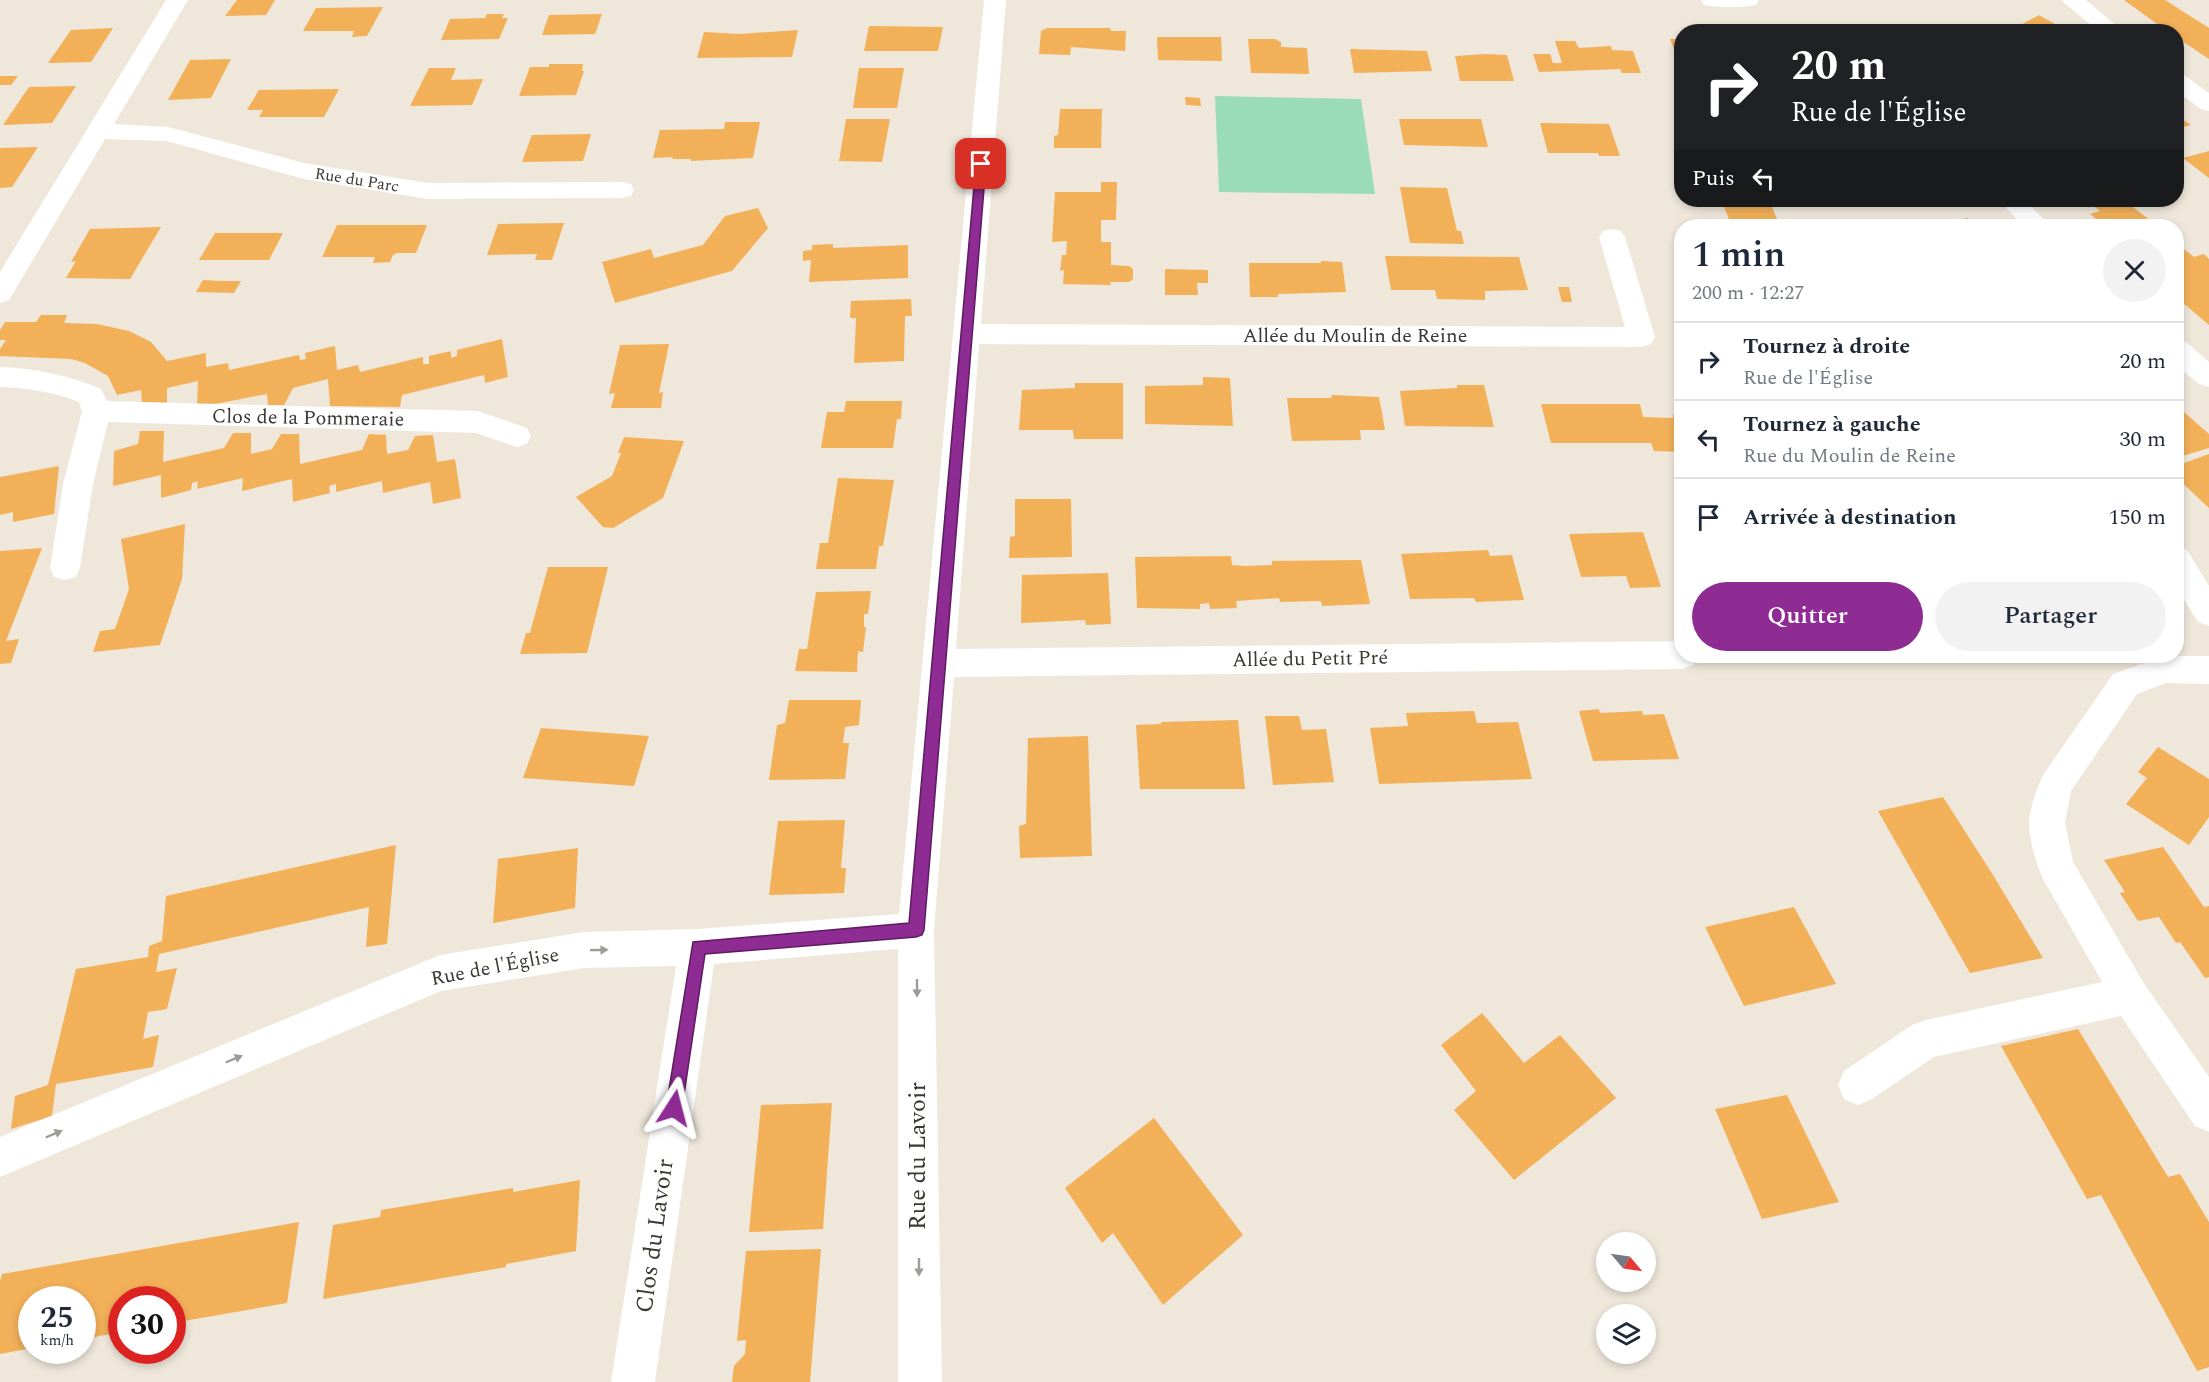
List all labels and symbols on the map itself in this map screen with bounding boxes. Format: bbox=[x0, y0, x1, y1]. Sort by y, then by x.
pin bbox=[955, 138, 1006, 189]
street label: Rue du Parc bbox=[313, 162, 401, 198]
street label: Allée du Moulin de Reine bbox=[1243, 321, 1467, 351]
street label: Clos de la Pommeraie bbox=[212, 401, 404, 435]
street label: Allée du Petit Pré bbox=[1232, 643, 1389, 675]
street label: Rue de l'Église bbox=[428, 940, 562, 994]
one-way arrow bbox=[589, 945, 608, 955]
one-way arrow bbox=[912, 979, 922, 998]
one-way arrow bbox=[225, 1054, 243, 1063]
position arrow bbox=[642, 1076, 706, 1140]
street label: Rue du Lavoir bbox=[900, 1082, 936, 1230]
one-way arrow bbox=[45, 1129, 63, 1138]
street label: Clos du Lavoir bbox=[626, 1157, 684, 1315]
north arrow bbox=[1596, 1232, 1656, 1292]
one-way arrow bbox=[914, 1258, 924, 1277]
speed limit sign: 30 bbox=[108, 1286, 186, 1364]

